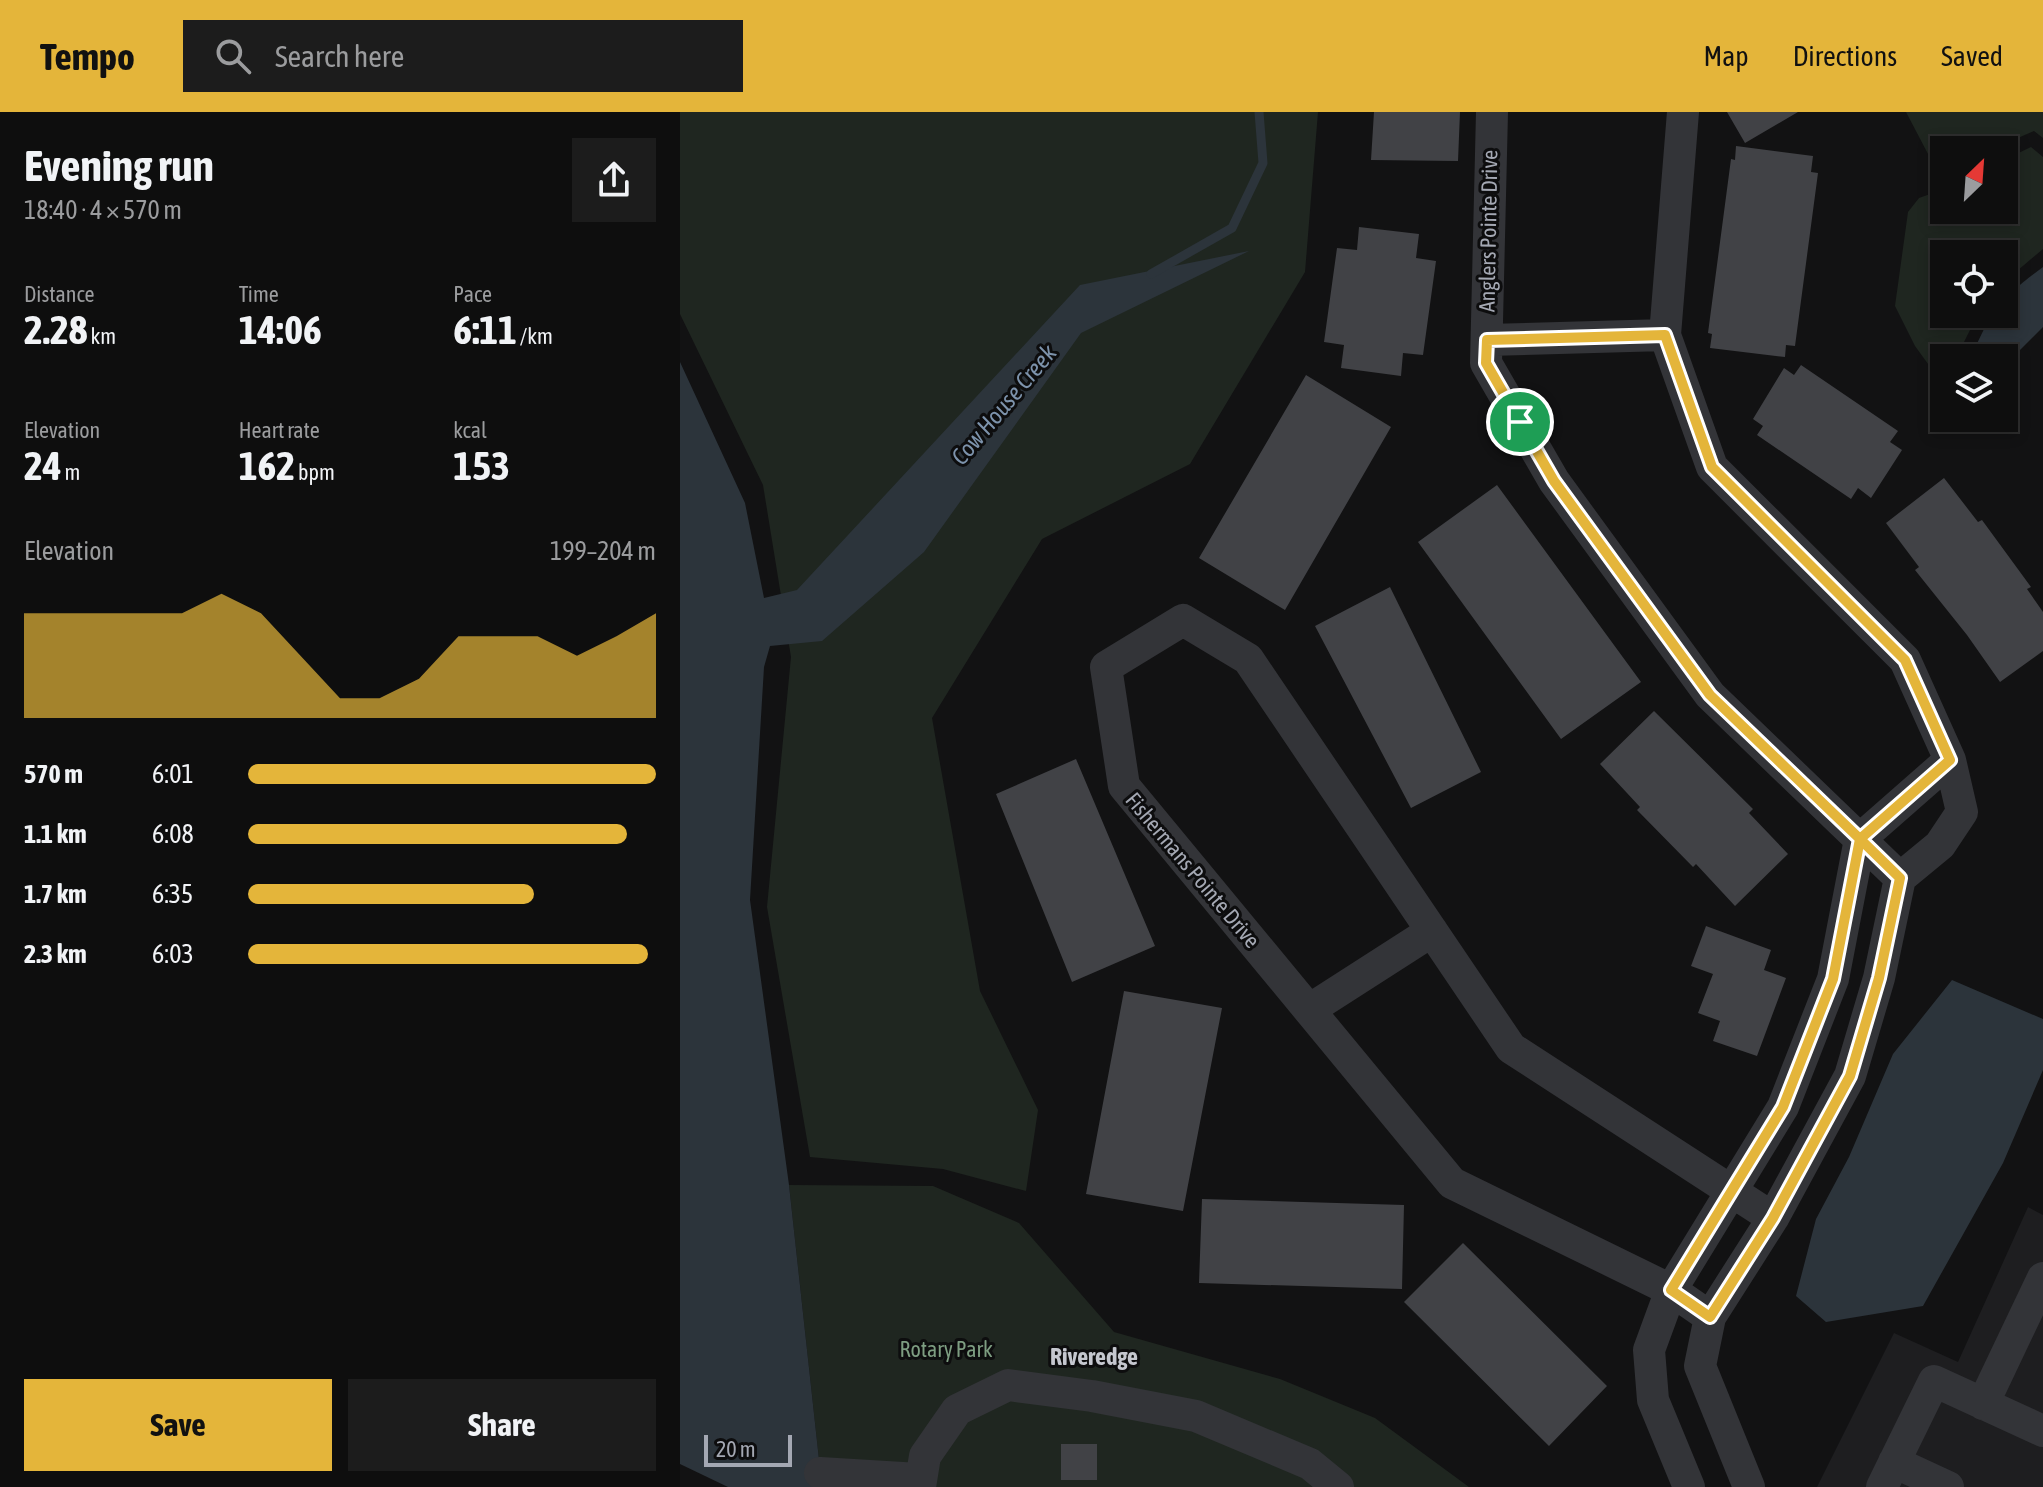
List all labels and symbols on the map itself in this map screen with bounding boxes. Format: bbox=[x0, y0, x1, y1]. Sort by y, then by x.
north arrow bbox=[1930, 136, 2018, 224]
street label: Anglers Pointe Drive bbox=[1474, 150, 1502, 312]
water label: Cow House Creek bbox=[946, 339, 1062, 470]
pin bbox=[1486, 388, 1554, 456]
street label: Fishermans Pointe Drive bbox=[1120, 787, 1266, 953]
park label: Rotary Park bbox=[899, 1336, 993, 1362]
district label: Riveredge bbox=[1050, 1343, 1138, 1370]
scale bar bbox=[704, 1431, 792, 1467]

